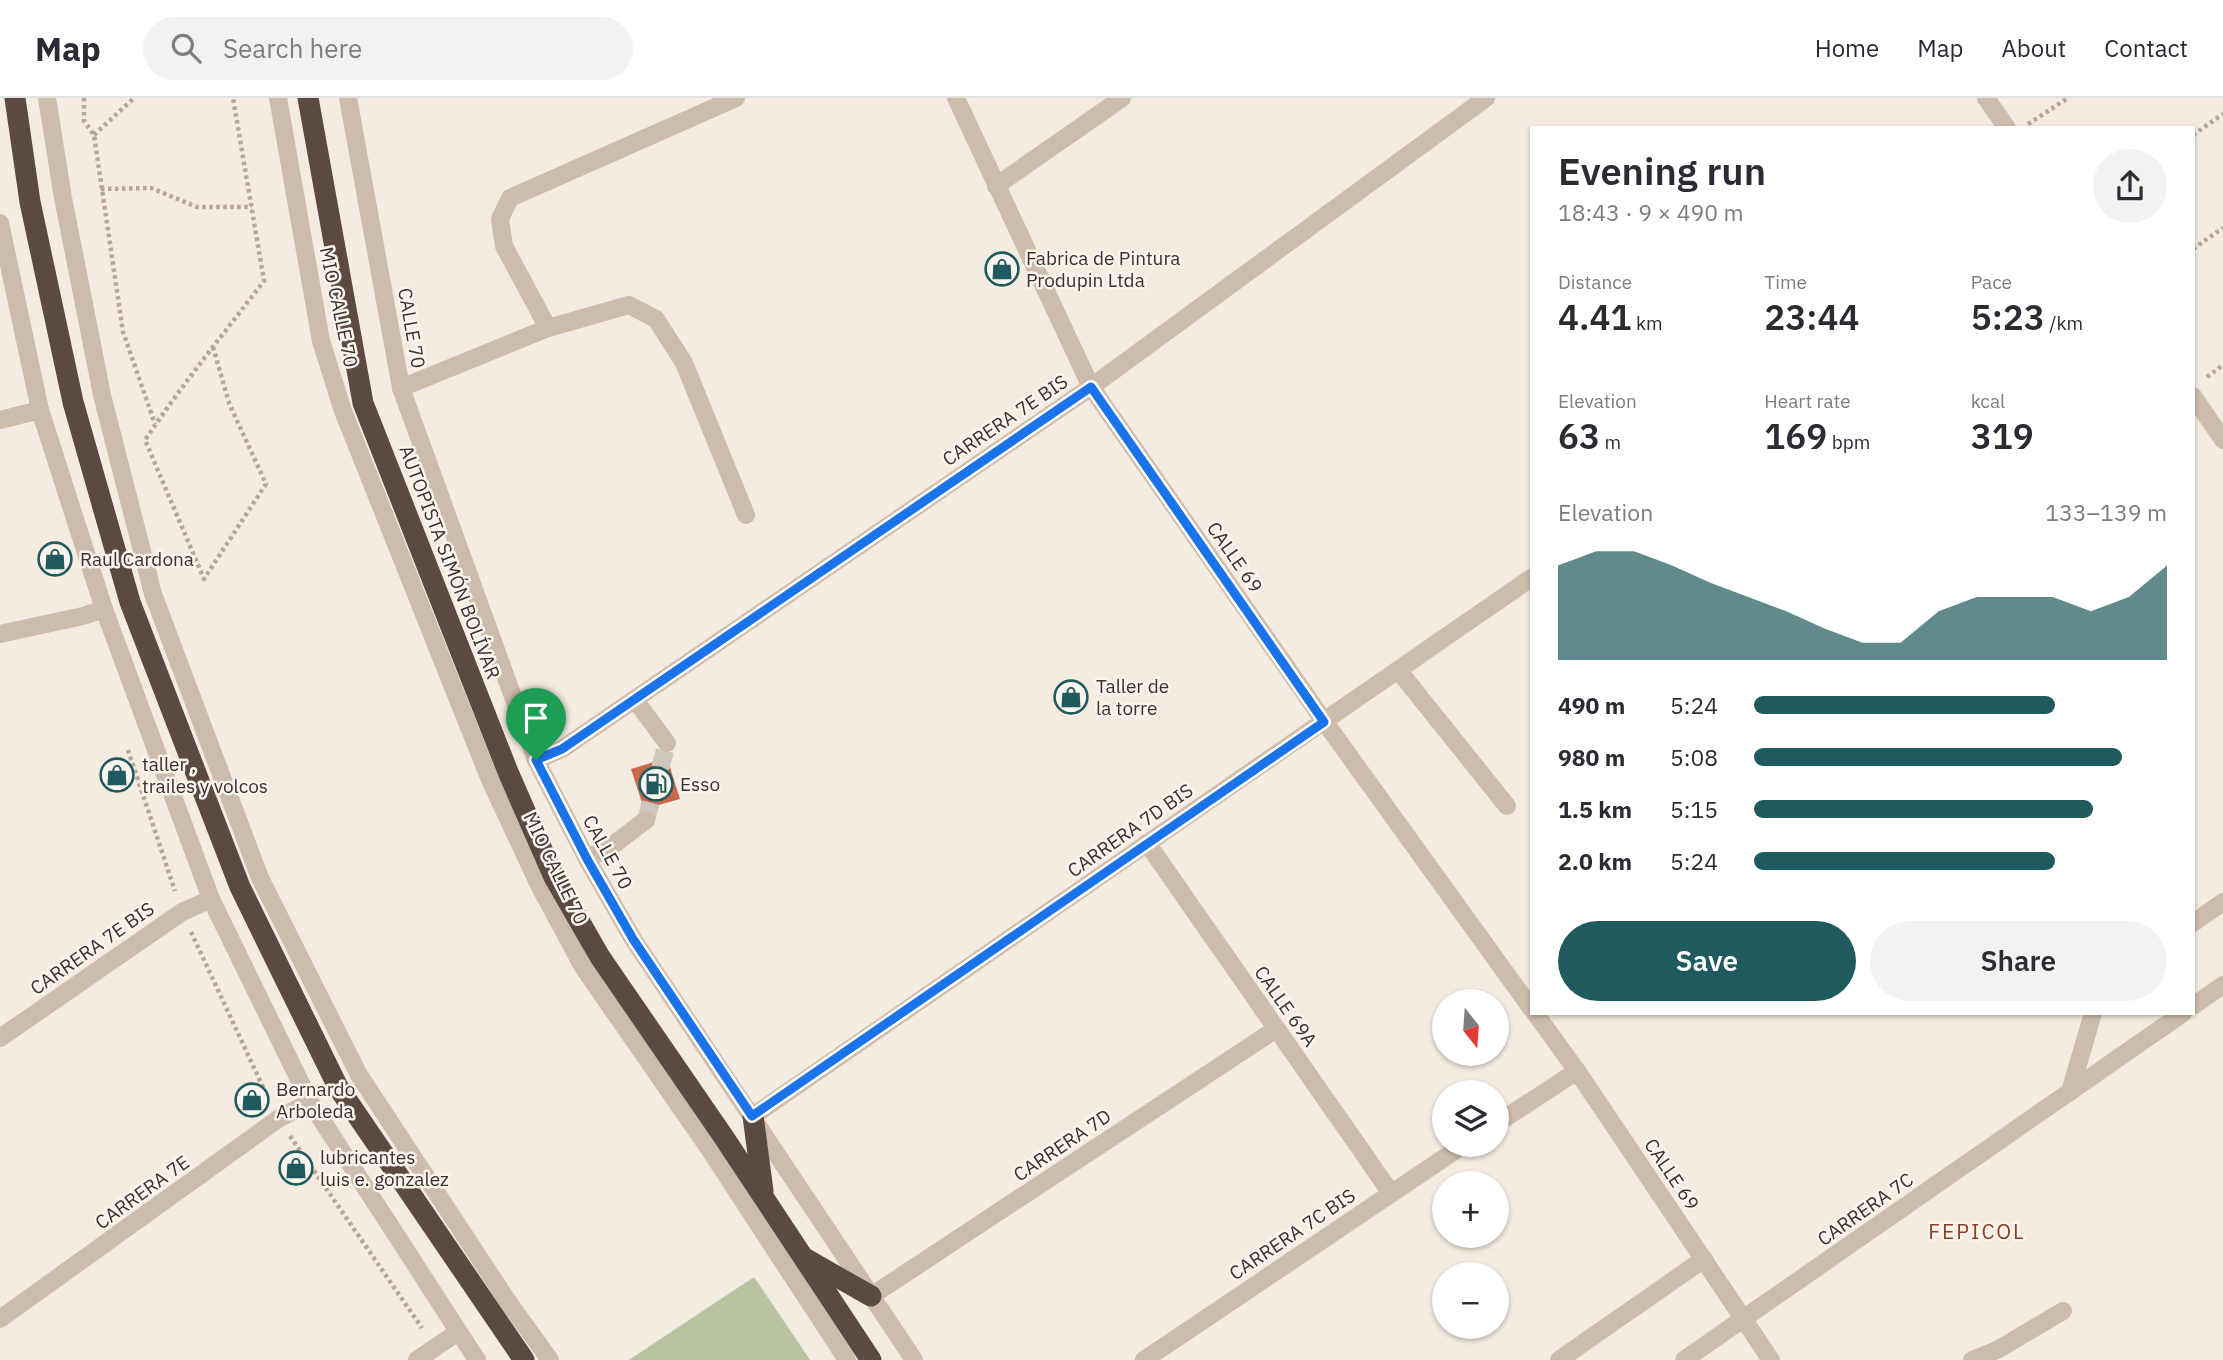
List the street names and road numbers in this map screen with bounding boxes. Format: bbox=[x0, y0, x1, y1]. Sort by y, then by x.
street label: MIO CALLE 70 bbox=[315, 245, 363, 369]
street label: CALLE 70 bbox=[393, 286, 431, 370]
street label: CARRERA 7E BIS bbox=[938, 369, 1072, 471]
street label: AUTOPISTA SIMÓN BOLÍVAR bbox=[394, 442, 506, 682]
street label: CALLE 69 bbox=[1202, 517, 1268, 597]
street label: CARRERA 7D BIS bbox=[1063, 778, 1197, 882]
street label: MIO CALLE 70 bbox=[518, 808, 594, 928]
street label: CALLE 70 bbox=[578, 811, 638, 893]
street label: CARRERA 7E BIS bbox=[25, 896, 159, 1000]
street label: CALLE 69A bbox=[1249, 961, 1323, 1051]
street label: CARRERA 7D bbox=[1009, 1104, 1115, 1186]
street label: CALLE 69 bbox=[1639, 1134, 1705, 1214]
street label: CARRERA 7E bbox=[90, 1150, 194, 1234]
street label: CARRERA 7C bbox=[1812, 1167, 1918, 1251]
street label: CARRERA 7C BIS bbox=[1224, 1183, 1360, 1285]

